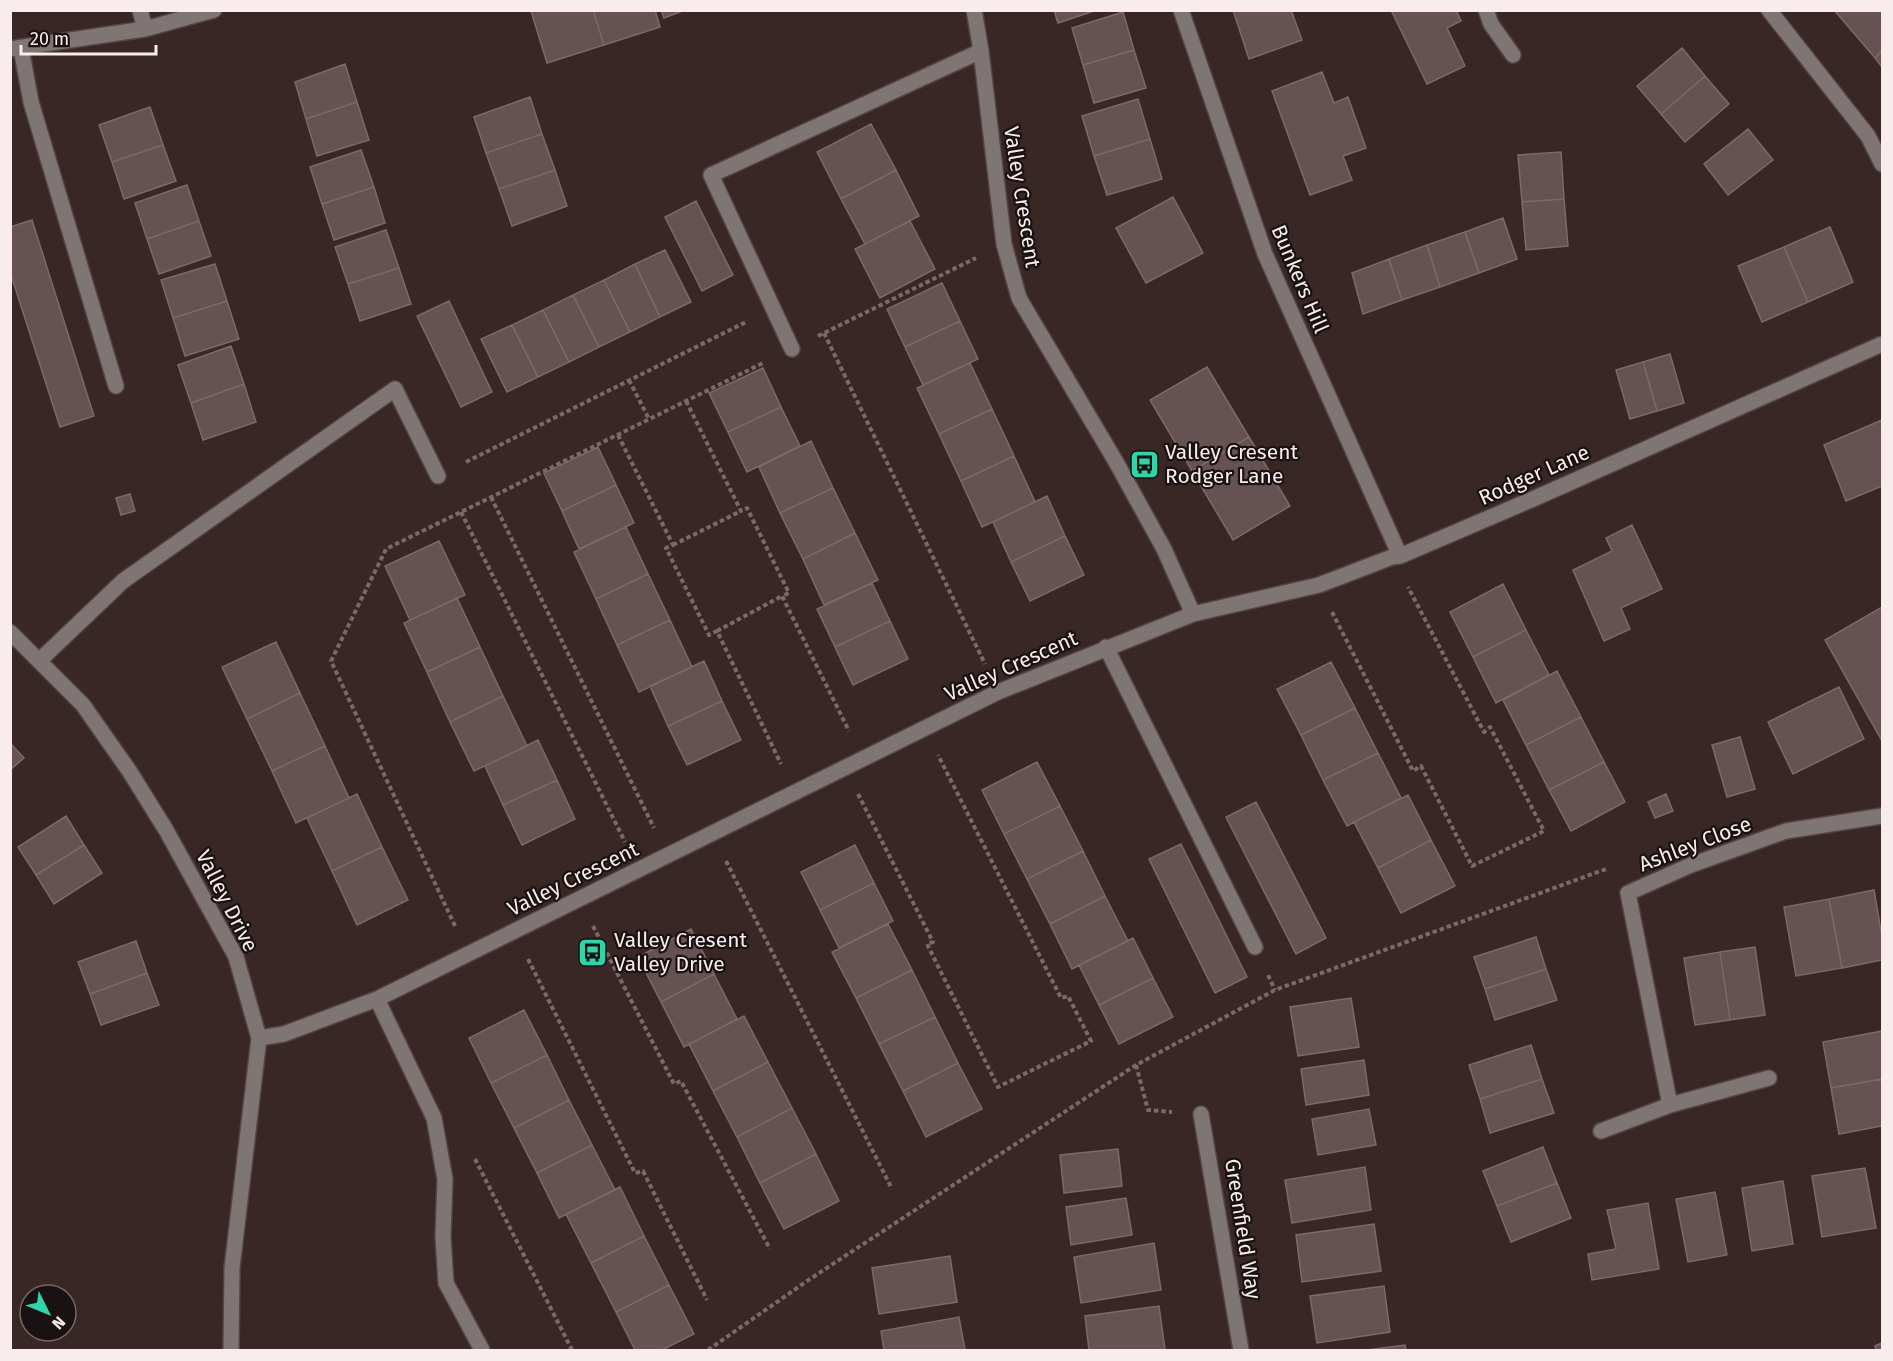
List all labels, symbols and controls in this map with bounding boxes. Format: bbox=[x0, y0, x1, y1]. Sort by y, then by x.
scale bar bbox=[21, 18, 156, 56]
text: 20 m bbox=[30, 28, 69, 50]
street label: Valley Crescent bbox=[998, 125, 1046, 270]
street label: Bunkers Hill bbox=[1266, 221, 1334, 337]
place label: Valley Cresent Rodger Lane bbox=[1165, 439, 1298, 489]
street label: Rodger Lane bbox=[1475, 439, 1593, 511]
bus stop icon: Valley Cresent Rodger Lane bbox=[1128, 448, 1160, 480]
street label: Valley Crescent bbox=[941, 625, 1082, 707]
street label: Ashley Close bbox=[1635, 811, 1755, 877]
street label: Valley Crescent bbox=[503, 836, 643, 922]
street label: Valley Drive bbox=[190, 846, 264, 956]
place label: Valley Cresent Valley Drive bbox=[614, 927, 747, 977]
bus stop icon: Valley Cresent Valley Drive bbox=[577, 936, 609, 968]
street label: Greenfield Way bbox=[1219, 1157, 1267, 1302]
north arrow bbox=[18, 1283, 78, 1343]
text: N bbox=[48, 1313, 69, 1333]

